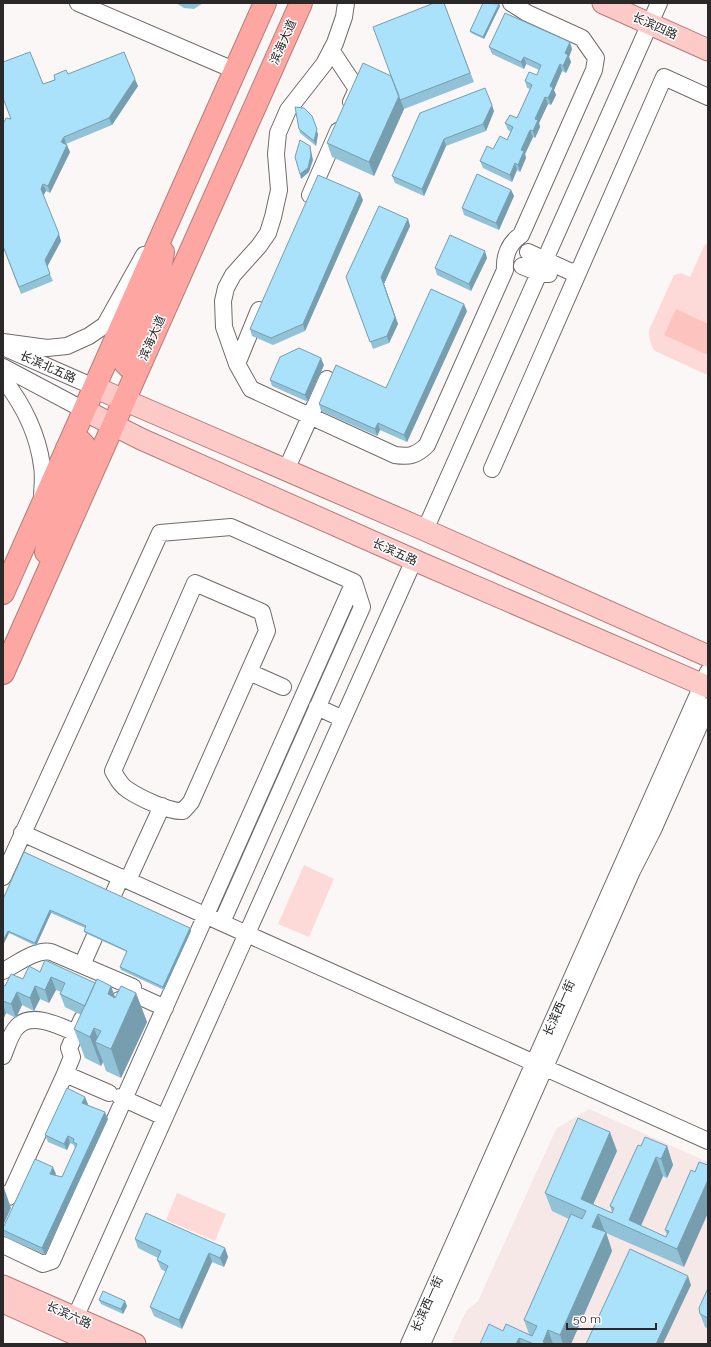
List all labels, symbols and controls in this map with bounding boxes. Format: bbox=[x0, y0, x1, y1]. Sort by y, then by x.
street label: 长滨四路 bbox=[630, 10, 680, 42]
street label: 滨海大道 bbox=[267, 17, 299, 67]
street label: 滨海大道 bbox=[136, 313, 168, 363]
street label: 长滨北五路 bbox=[18, 348, 78, 386]
street label: 长滨五路 bbox=[370, 536, 420, 568]
street label: 长滨西一街 bbox=[540, 978, 578, 1038]
street label: 长滨西一街 bbox=[408, 1274, 446, 1334]
street label: 长滨六路 bbox=[44, 1299, 94, 1331]
scale bar bbox=[567, 1305, 656, 1331]
text: 50 m bbox=[573, 1312, 601, 1326]

